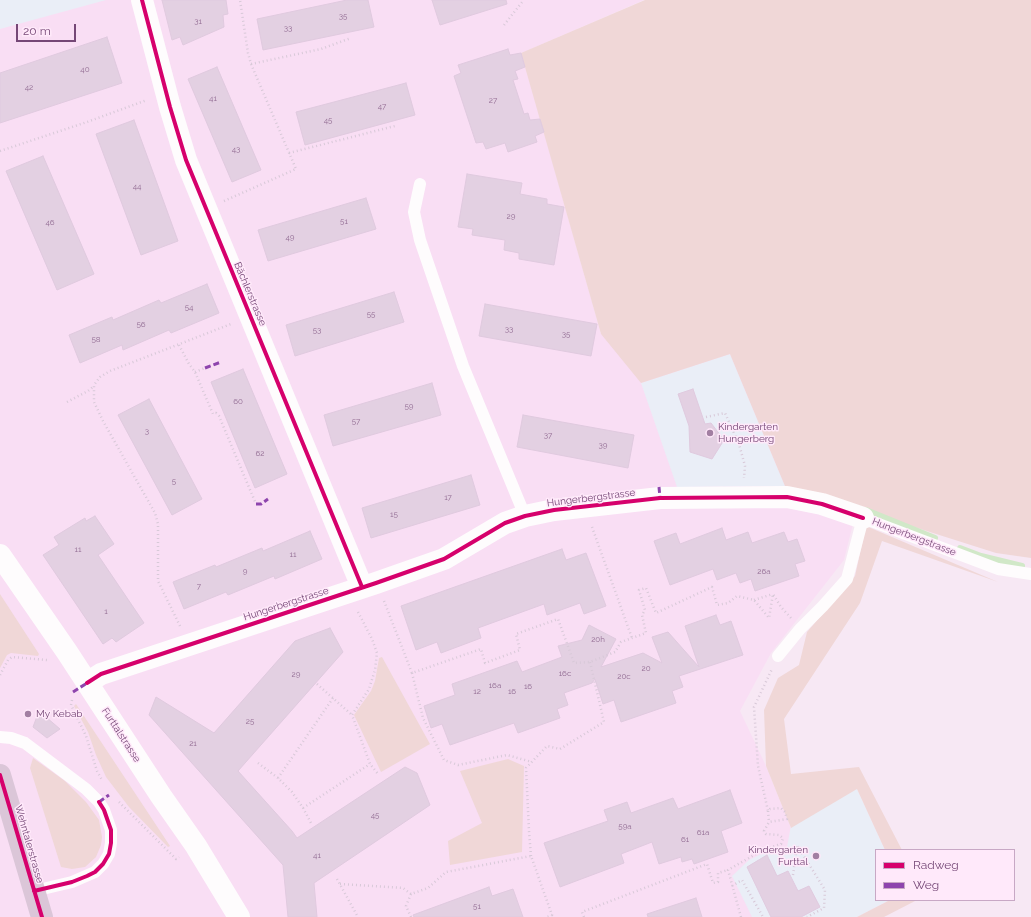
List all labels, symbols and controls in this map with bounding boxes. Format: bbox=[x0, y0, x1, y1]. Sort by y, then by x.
house number: 35 bbox=[339, 12, 347, 22]
scale bar bbox=[18, 16, 78, 42]
house number: 31 bbox=[194, 17, 202, 27]
text: 20 m bbox=[23, 24, 51, 38]
house number: 33 bbox=[284, 24, 292, 34]
house number: 40 bbox=[80, 65, 90, 75]
house number: 42 bbox=[25, 83, 33, 93]
house number: 41 bbox=[209, 94, 217, 104]
house number: 27 bbox=[489, 96, 497, 106]
house number: 47 bbox=[378, 102, 386, 112]
house number: 45 bbox=[324, 116, 332, 126]
house number: 43 bbox=[232, 145, 240, 155]
house number: 44 bbox=[133, 182, 141, 192]
house number: 29 bbox=[507, 212, 515, 222]
house number: 51 bbox=[340, 217, 348, 227]
house number: 46 bbox=[45, 218, 55, 228]
house number: 49 bbox=[285, 233, 295, 243]
street label: Bächlerstrasse bbox=[231, 260, 269, 328]
house number: 54 bbox=[185, 303, 193, 313]
house number: 55 bbox=[367, 310, 375, 320]
house number: 56 bbox=[136, 320, 146, 330]
house number: 33 bbox=[505, 325, 513, 335]
house number: 53 bbox=[313, 326, 321, 336]
house number: 35 bbox=[562, 330, 570, 340]
house number: 58 bbox=[91, 335, 101, 345]
house number: 60 bbox=[233, 397, 243, 407]
house number: 59 bbox=[404, 402, 414, 412]
house number: 57 bbox=[352, 417, 360, 427]
place label: Kindergarten Hungerberg bbox=[718, 421, 778, 444]
house number: 3 bbox=[145, 427, 149, 437]
marker: Kindergarten Hungerberg bbox=[705, 428, 715, 438]
house number: 37 bbox=[544, 431, 552, 441]
house number: 39 bbox=[599, 441, 607, 451]
house number: 62 bbox=[256, 449, 264, 459]
house number: 5 bbox=[172, 477, 176, 487]
street label: Hungerbergstrasse bbox=[546, 487, 636, 509]
house number: 17 bbox=[444, 493, 452, 503]
house number: 15 bbox=[390, 510, 398, 520]
street label: Hungerbergstrasse bbox=[870, 515, 958, 559]
house number: 11 bbox=[75, 545, 81, 555]
house number: 11 bbox=[290, 550, 296, 560]
house number: 9 bbox=[243, 567, 247, 577]
house number: 26a bbox=[757, 567, 771, 577]
house number: 7 bbox=[197, 582, 201, 592]
street label: Hungerbergstrasse bbox=[242, 585, 330, 623]
house number: 1 bbox=[104, 607, 108, 617]
house number: 20h bbox=[591, 635, 605, 645]
house number: 20 bbox=[641, 664, 651, 674]
house number: 16c bbox=[559, 669, 571, 679]
house number: 29 bbox=[292, 670, 300, 680]
house number: 20c bbox=[617, 672, 631, 682]
house number: 16a bbox=[489, 681, 501, 691]
house number: 16 bbox=[524, 682, 532, 692]
house number: 12 bbox=[473, 687, 481, 697]
house number: 16 bbox=[508, 687, 516, 697]
street label: Furttalstrasse bbox=[99, 706, 143, 764]
place label: My Kebab bbox=[36, 708, 83, 720]
marker: My Kebab bbox=[23, 709, 33, 719]
house number: 25 bbox=[246, 717, 254, 727]
house number: 21 bbox=[189, 739, 197, 749]
street label: Wehntalerstrasse bbox=[12, 804, 46, 884]
house number: 45 bbox=[371, 811, 379, 821]
house number: 59a bbox=[618, 822, 632, 832]
house number: 61a bbox=[697, 828, 709, 838]
house number: 61 bbox=[681, 835, 689, 845]
place label: Kindergarten Furttal bbox=[748, 844, 808, 868]
legend bbox=[875, 849, 1015, 901]
house number: 41 bbox=[313, 851, 321, 861]
marker: Kindergarten Furttal bbox=[811, 851, 821, 861]
text: Radweg bbox=[913, 858, 959, 872]
text: Weg bbox=[913, 878, 939, 892]
house number: 51 bbox=[473, 902, 481, 912]

